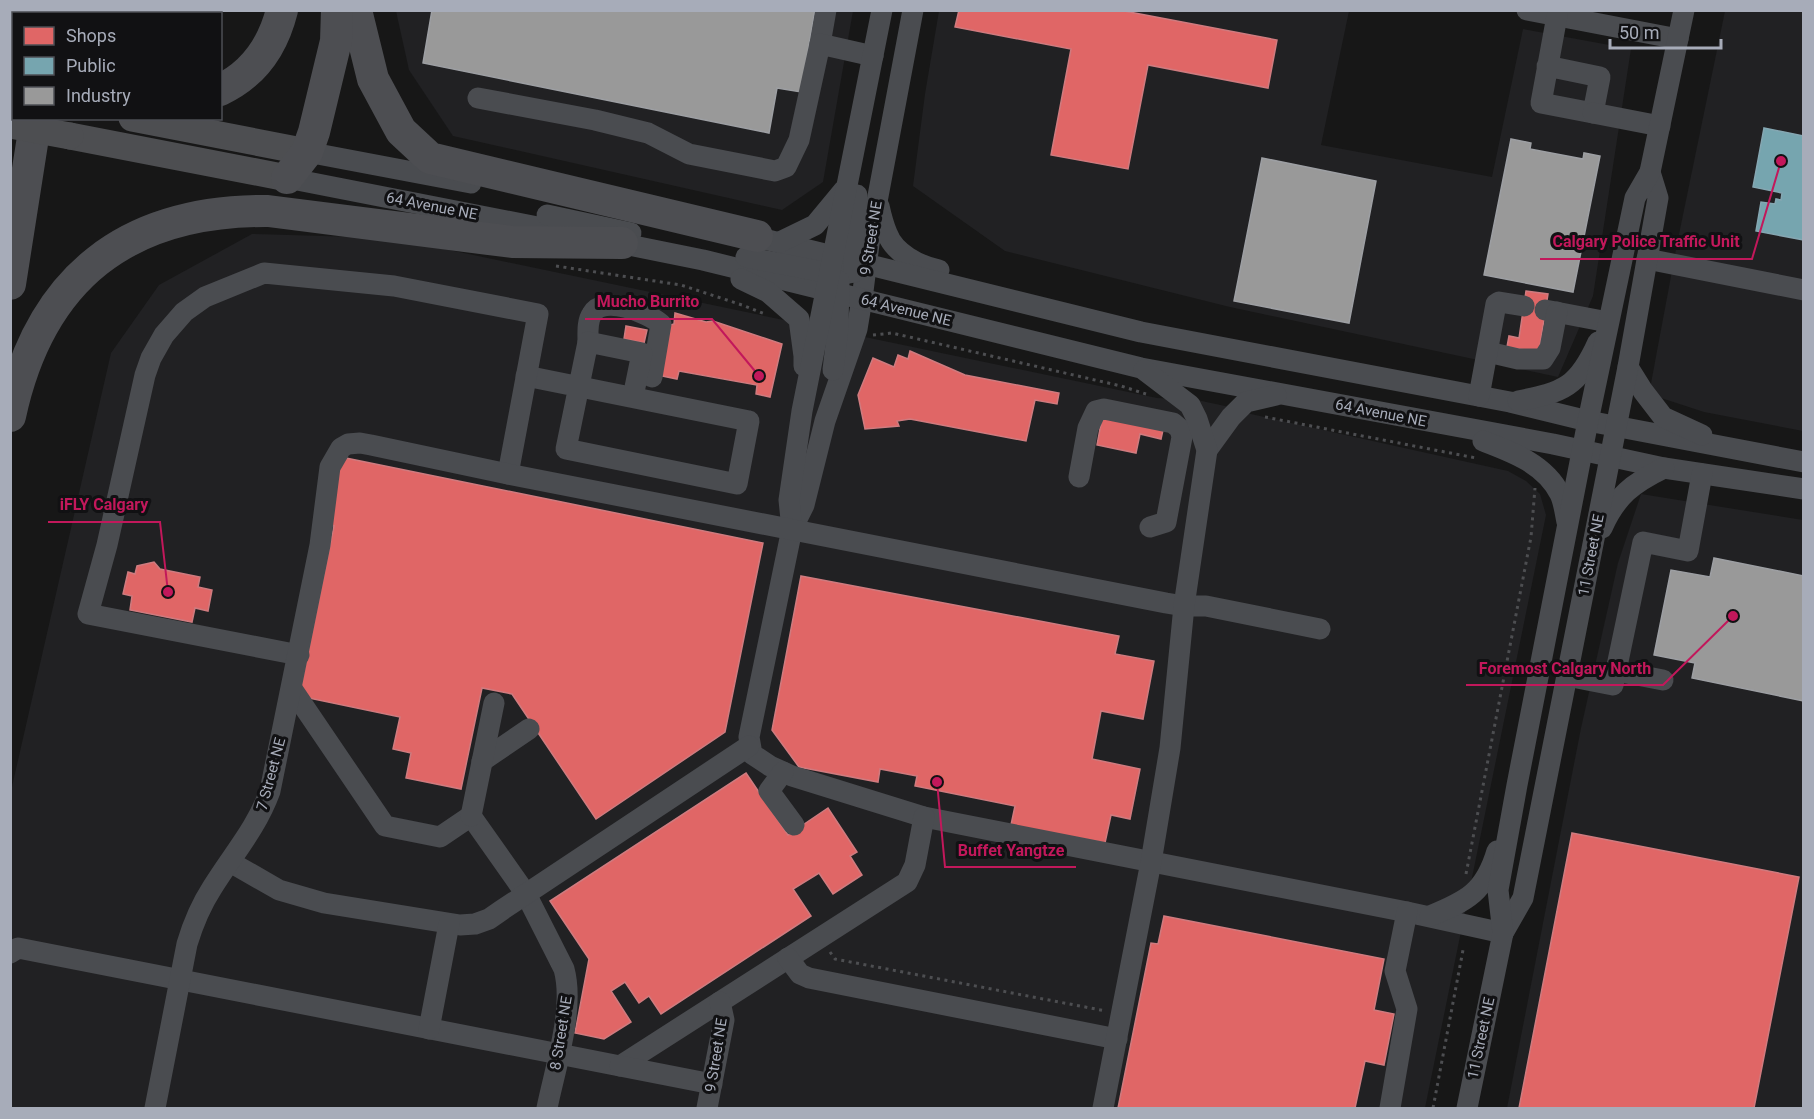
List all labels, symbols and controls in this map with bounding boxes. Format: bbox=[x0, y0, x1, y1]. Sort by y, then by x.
legend bbox=[12, 12, 222, 120]
scale bar bbox=[1610, 12, 1721, 50]
text: 50 m bbox=[1619, 22, 1659, 43]
text: Shops bbox=[66, 25, 116, 46]
text: Public bbox=[66, 55, 116, 76]
text: Industry bbox=[66, 85, 131, 106]
street label: 64 Avenue NE bbox=[385, 188, 480, 224]
street label: 9 Street NE bbox=[856, 199, 886, 276]
callout: Calgary Police Traffic Unit bbox=[1540, 225, 1752, 259]
text: Calgary Police Traffic Unit bbox=[1552, 232, 1740, 251]
callout: Mucho Burrito bbox=[585, 285, 712, 319]
street label: 64 Avenue NE bbox=[859, 290, 954, 330]
text: Mucho Burrito bbox=[597, 292, 699, 311]
street label: 64 Avenue NE bbox=[1334, 395, 1429, 431]
callout: iFLY Calgary bbox=[48, 488, 160, 522]
text: iFLY Calgary bbox=[60, 495, 149, 514]
street label: 11 Street NE bbox=[1574, 512, 1608, 598]
callout: Foremost Calgary North bbox=[1466, 651, 1663, 685]
text: Foremost Calgary North bbox=[1479, 659, 1651, 678]
street label: 7 Street NE bbox=[253, 735, 289, 812]
callout: Buffet Yangtze bbox=[945, 833, 1076, 867]
text: Buffet Yangtze bbox=[958, 841, 1065, 860]
street label: 8 Street NE bbox=[546, 994, 576, 1071]
street label: 11 Street NE bbox=[1464, 995, 1499, 1081]
street label: 9 Street NE bbox=[701, 1016, 731, 1093]

